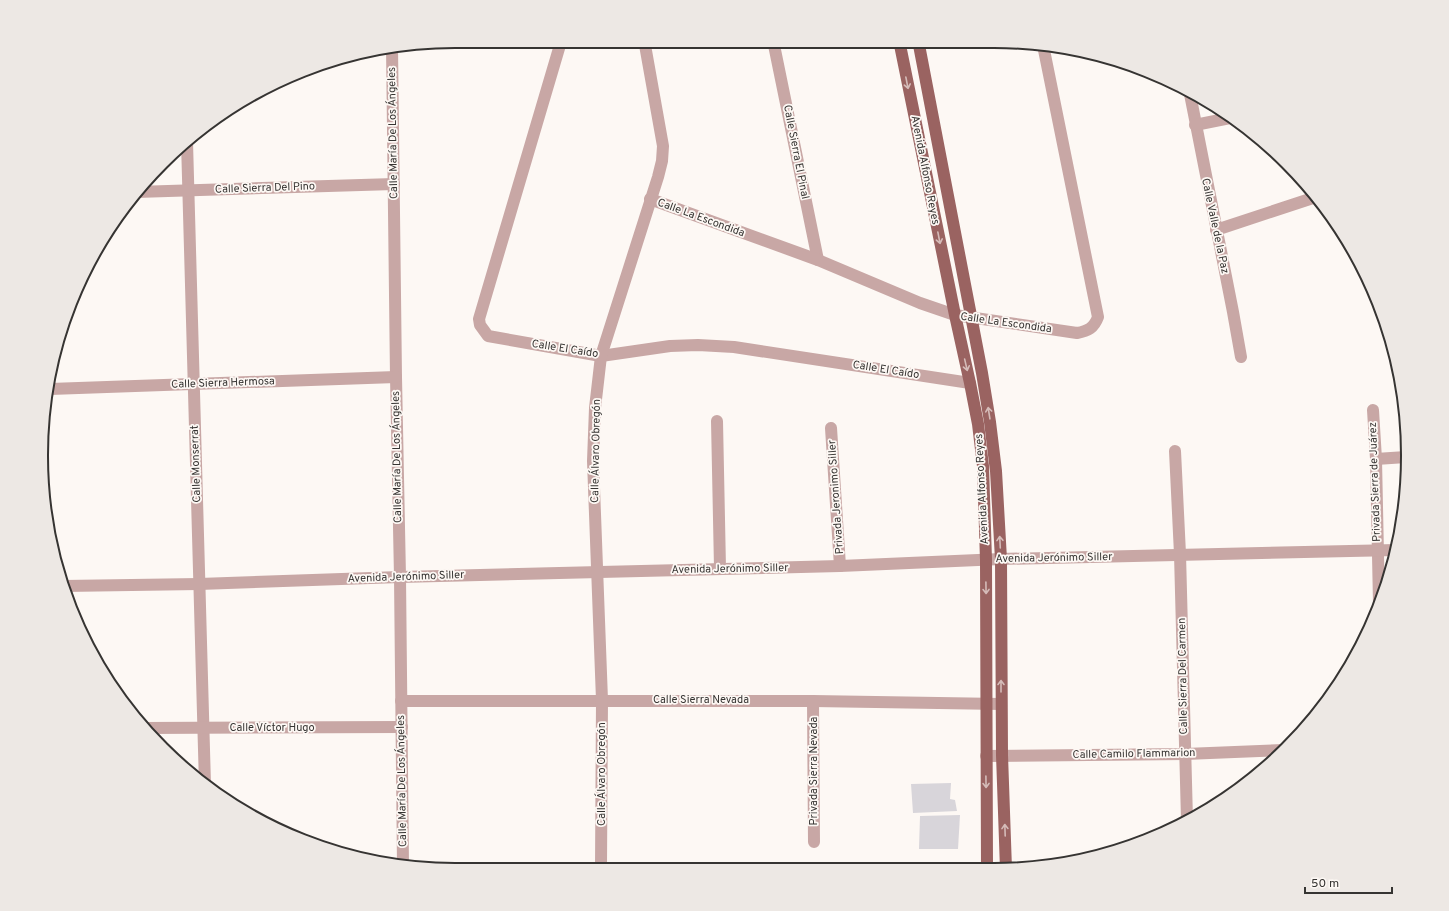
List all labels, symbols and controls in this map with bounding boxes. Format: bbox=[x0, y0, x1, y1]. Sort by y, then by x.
street label: Calle María De Los Ángeles bbox=[384, 67, 401, 199]
one-way arrow bbox=[904, 76, 912, 89]
street label: Calle Sierra El Pinal bbox=[780, 104, 812, 200]
street label: Avenida Alfonso Reyes bbox=[908, 114, 942, 226]
street label: Calle Valle de la Paz bbox=[1198, 177, 1232, 275]
street label: Calle Sierra Del Pino bbox=[215, 179, 315, 197]
street label: Calle La Escondida bbox=[655, 196, 747, 240]
one-way arrow bbox=[935, 231, 943, 244]
street label: Calle La Escondida bbox=[959, 310, 1053, 336]
street label: Calle El Caído bbox=[531, 337, 599, 361]
street label: Calle El Caído bbox=[852, 358, 920, 382]
one-way arrow bbox=[962, 358, 970, 371]
street label: Calle Sierra Hermosa bbox=[171, 374, 275, 392]
street label: Calle María De Los Ángeles bbox=[388, 391, 405, 523]
street label: Calle Álvaro Obregón bbox=[587, 399, 604, 503]
one-way arrow bbox=[985, 407, 993, 420]
street label: Privada Sierra de Juárez bbox=[1366, 422, 1384, 542]
street label: Calle Monserrat bbox=[188, 425, 204, 503]
street label: Avenida Alfonso Reyes bbox=[972, 433, 992, 545]
street label: Privada Jeronimo Siller bbox=[825, 439, 847, 555]
one-way arrow bbox=[997, 536, 1004, 549]
street label: Avenida Jerónimo Siller bbox=[995, 550, 1113, 566]
street label: Avenida Jerónimo Siller bbox=[671, 561, 789, 577]
street label: Avenida Jerónimo Siller bbox=[347, 568, 465, 586]
one-way arrow bbox=[982, 581, 990, 594]
street label: Calle Sierra Del Carmen bbox=[1175, 617, 1191, 735]
one-way arrow bbox=[997, 680, 1005, 693]
street label: Calle Sierra Nevada bbox=[653, 693, 749, 707]
street label: Calle María De Los Ángeles bbox=[393, 715, 410, 847]
street label: Privada Sierra Nevada bbox=[807, 716, 821, 825]
street label: Calle Víctor Hugo bbox=[229, 721, 315, 735]
street label: Calle Álvaro Obregón bbox=[594, 722, 609, 826]
street label: Calle Camilo Flammarion bbox=[1072, 746, 1196, 762]
one-way arrow bbox=[982, 775, 990, 788]
one-way arrow bbox=[1001, 824, 1008, 837]
scale bar bbox=[1305, 869, 1392, 895]
text: 50 m bbox=[1311, 876, 1339, 892]

